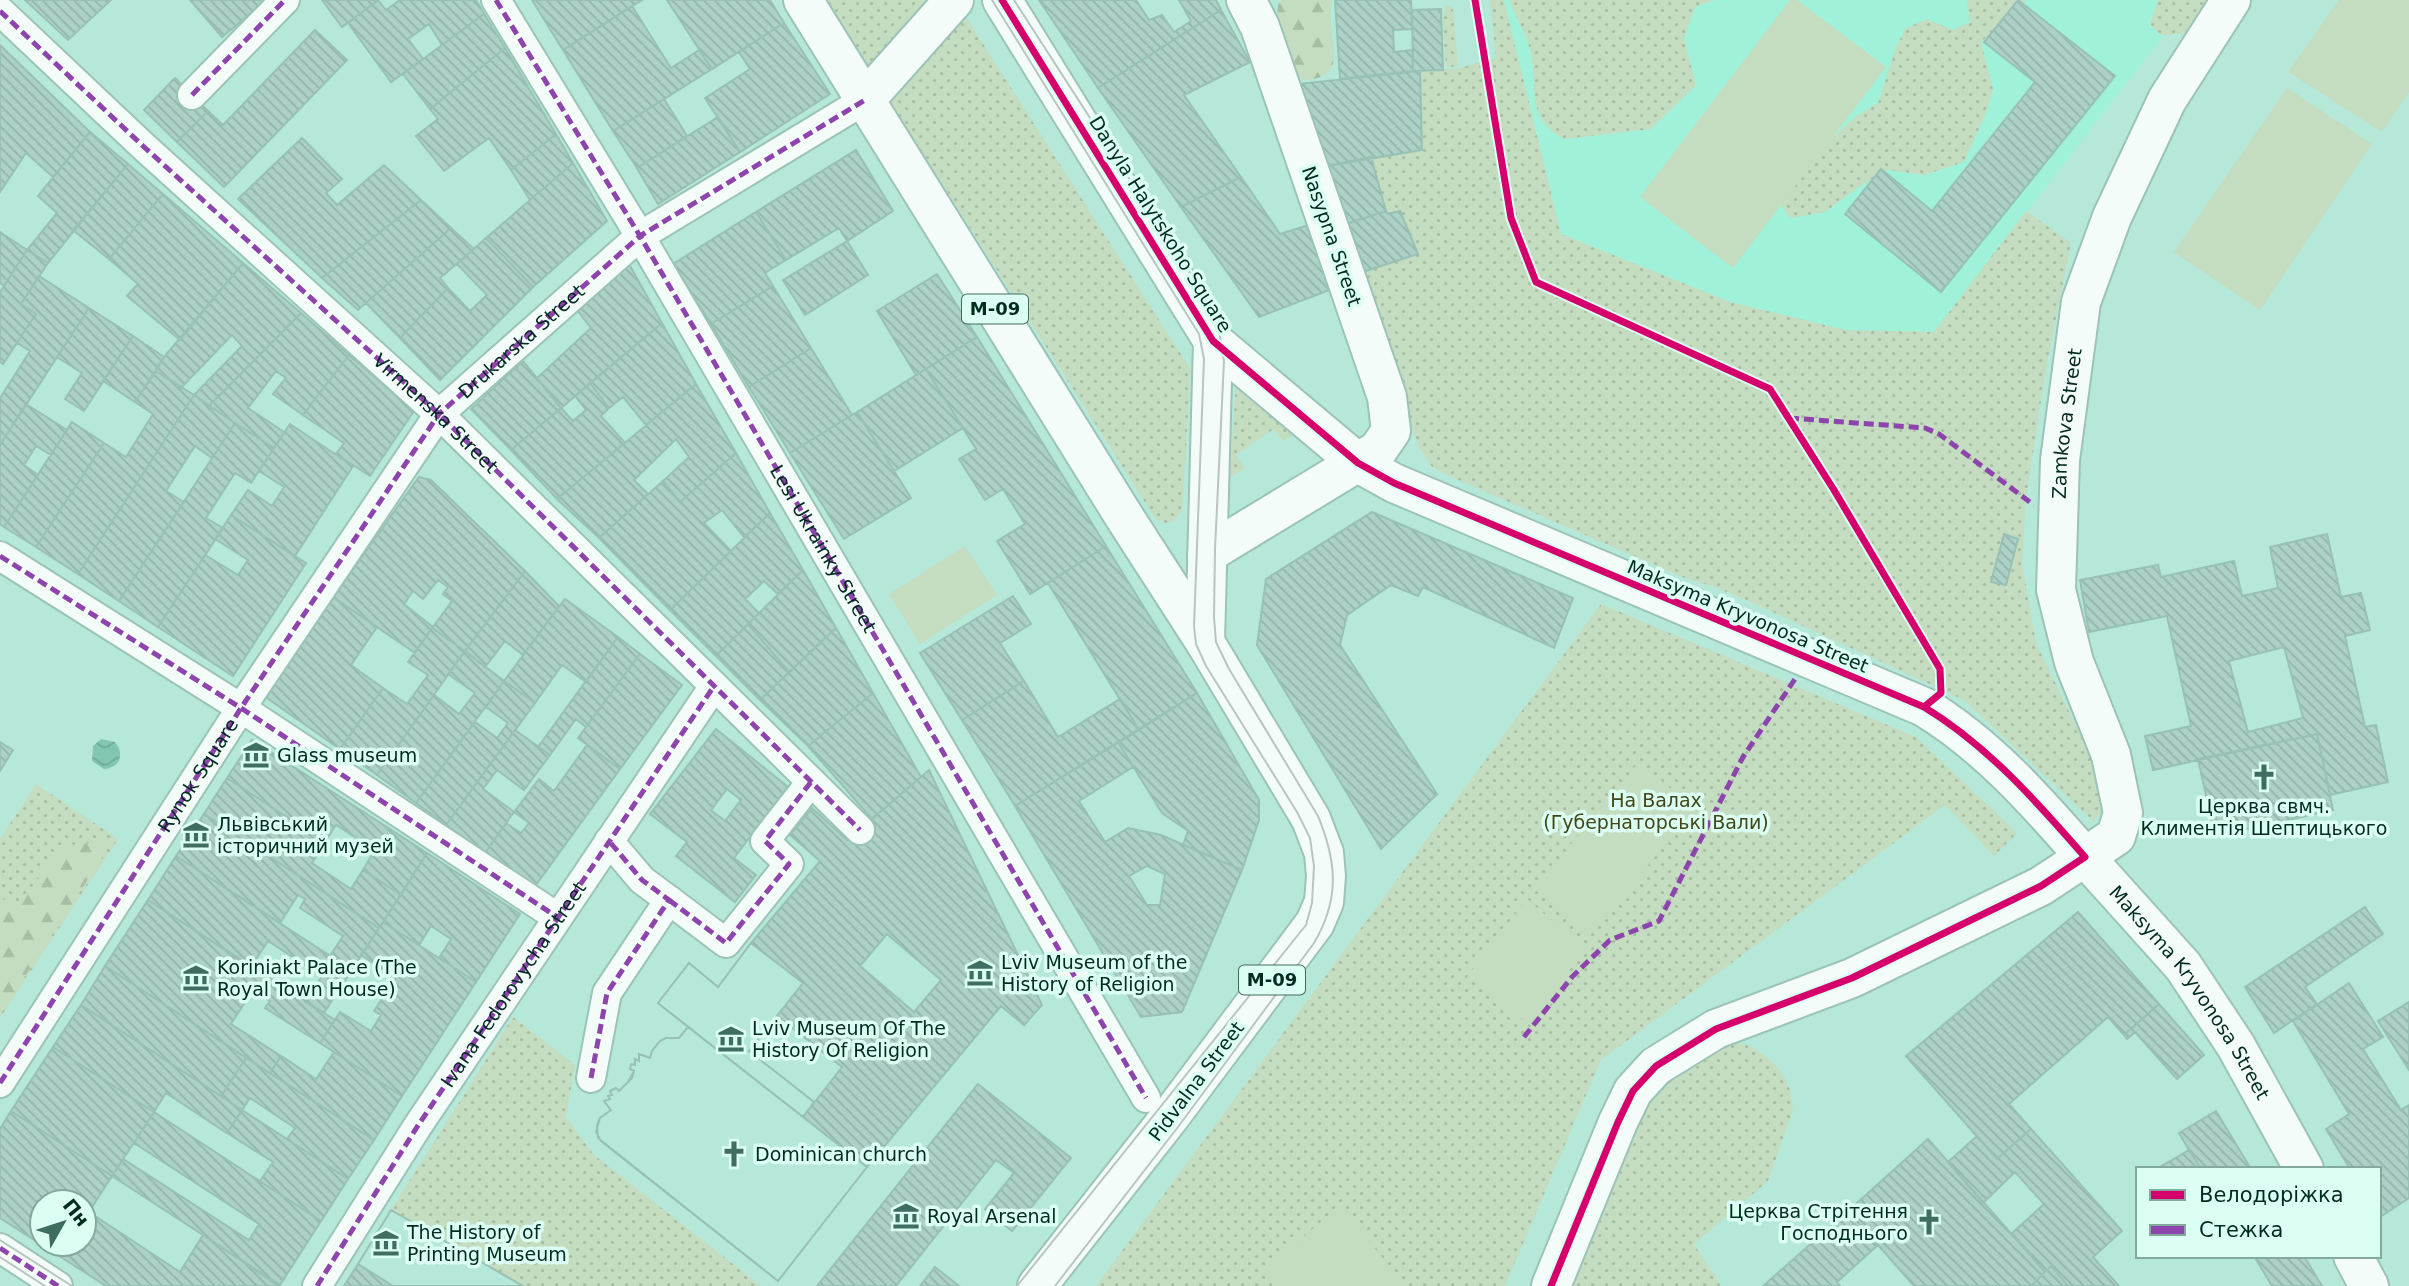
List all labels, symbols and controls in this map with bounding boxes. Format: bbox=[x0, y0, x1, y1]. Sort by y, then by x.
street label: Danyla Halytskoho Square bbox=[1085, 112, 1237, 336]
street label: Nasypna Street bbox=[1298, 163, 1366, 309]
street label: Drukarska Street bbox=[454, 280, 589, 403]
road number: М-09 bbox=[962, 295, 1028, 324]
street label: Zamkova Street bbox=[2048, 347, 2086, 499]
street label: Virmenska Street bbox=[369, 349, 503, 477]
street label: Lesi Ukrainky Street bbox=[766, 461, 881, 636]
street label: Maksyma Kryvonosa Street bbox=[1624, 555, 1872, 677]
street label: Rynok Square bbox=[153, 714, 243, 836]
museum icon: Glass museum bbox=[241, 740, 271, 770]
place label: Glass museum bbox=[277, 744, 417, 766]
church icon: Церква свмч. Климентія Шептицького bbox=[2249, 762, 2279, 792]
park label: На Валах (Губернаторські Вали) bbox=[1543, 789, 1769, 833]
place label: Церква свмч. Климентія Шептицького bbox=[2141, 795, 2387, 839]
place label: Львівський історичний музей bbox=[217, 813, 394, 857]
museum icon: Львівський історичний музей bbox=[181, 820, 211, 850]
street label: Ivana Fedorovycha Street bbox=[436, 877, 590, 1091]
street label: Maksyma Kryvonosa Street bbox=[2105, 881, 2274, 1103]
place label: Lviv Museum of the History of Religion bbox=[1001, 951, 1188, 995]
place label: Koriniakt Palace (The Royal Town House) bbox=[217, 956, 417, 1000]
museum icon: Lviv Museum of the History of Religion bbox=[965, 958, 995, 988]
museum icon: Koriniakt Palace (The Royal Town House) bbox=[181, 963, 211, 993]
road number: М-09 bbox=[1239, 965, 1305, 995]
place label: Lviv Museum Of The History Of Religion bbox=[752, 1017, 946, 1061]
street label: Pidvalna Street bbox=[1144, 1017, 1248, 1145]
museum icon: Lviv Museum Of The History Of Religion bbox=[716, 1024, 746, 1054]
church icon: Dominican church bbox=[719, 1139, 749, 1169]
place label: Dominican church bbox=[755, 1143, 927, 1165]
legend bbox=[2136, 1167, 2381, 1258]
text: Велодоріжка bbox=[2199, 1183, 2344, 1207]
north arrow bbox=[28, 1188, 98, 1258]
text: Пн bbox=[59, 1194, 94, 1231]
place label: Церква Стрітення Господнього bbox=[1728, 1200, 1908, 1244]
museum icon: Royal Arsenal bbox=[891, 1201, 921, 1231]
place label: Royal Arsenal bbox=[927, 1205, 1057, 1227]
church icon: Церква Стрітення Господнього bbox=[1914, 1207, 1944, 1237]
text: Стежка bbox=[2199, 1218, 2283, 1242]
place label: The History of Printing Museum bbox=[406, 1221, 567, 1265]
museum icon: The History of Printing Museum bbox=[371, 1228, 401, 1258]

